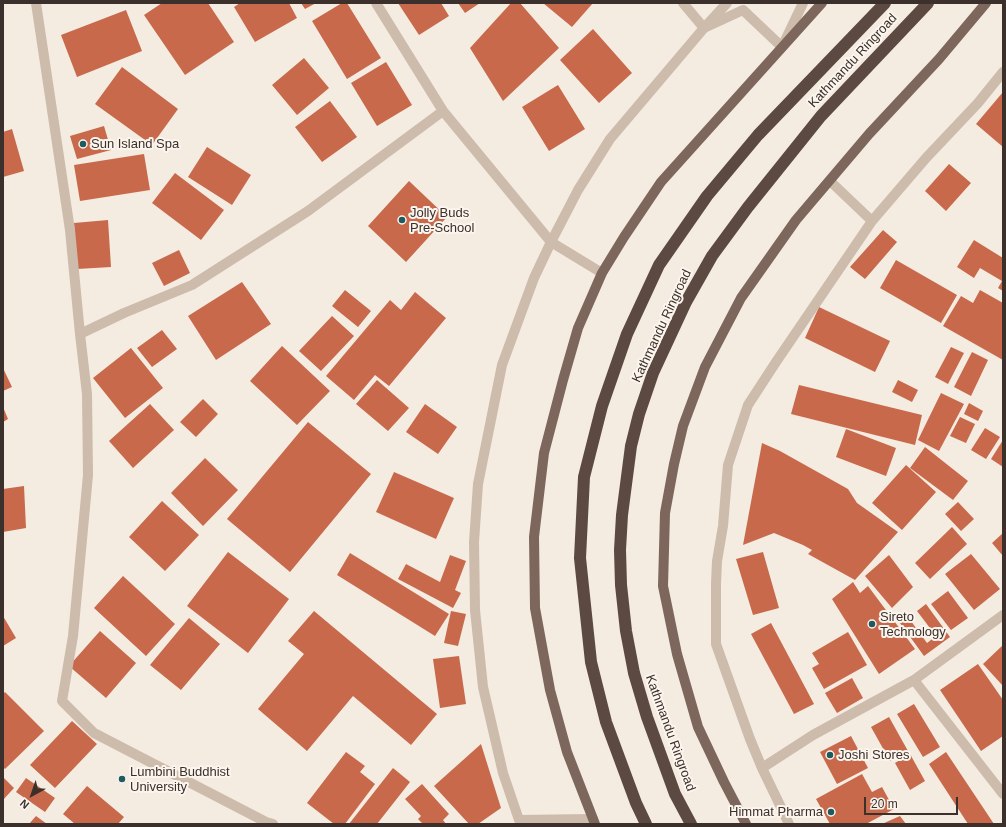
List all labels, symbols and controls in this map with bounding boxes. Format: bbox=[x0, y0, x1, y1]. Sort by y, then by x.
street label: Kathmandu Ringroad bbox=[805, 11, 901, 111]
place label: Sun Island Spa bbox=[91, 136, 179, 152]
marker: Sun Island Spa bbox=[78, 139, 88, 149]
place label: Jolly Buds Pre-School bbox=[410, 205, 474, 236]
marker: Jolly Buds Pre-School bbox=[397, 215, 407, 225]
street label: Kathmandu Ringroad bbox=[629, 267, 695, 385]
place label: Sireto Technology bbox=[880, 609, 946, 640]
marker: Sireto Technology bbox=[867, 619, 877, 629]
street label: Kathmandu Ringroad bbox=[642, 673, 698, 793]
place label: Joshi Stores bbox=[838, 747, 910, 763]
marker: Joshi Stores bbox=[825, 750, 835, 760]
place label: Lumbini Buddhist University bbox=[130, 764, 230, 795]
marker: Lumbini Buddhist University bbox=[117, 774, 127, 784]
north arrow bbox=[12, 775, 52, 815]
scale bar bbox=[866, 789, 960, 815]
text: N bbox=[17, 797, 31, 811]
text: 20 m bbox=[871, 797, 898, 811]
place label: Himmat Pharma bbox=[729, 804, 823, 820]
marker: Himmat Pharma bbox=[826, 807, 836, 817]

